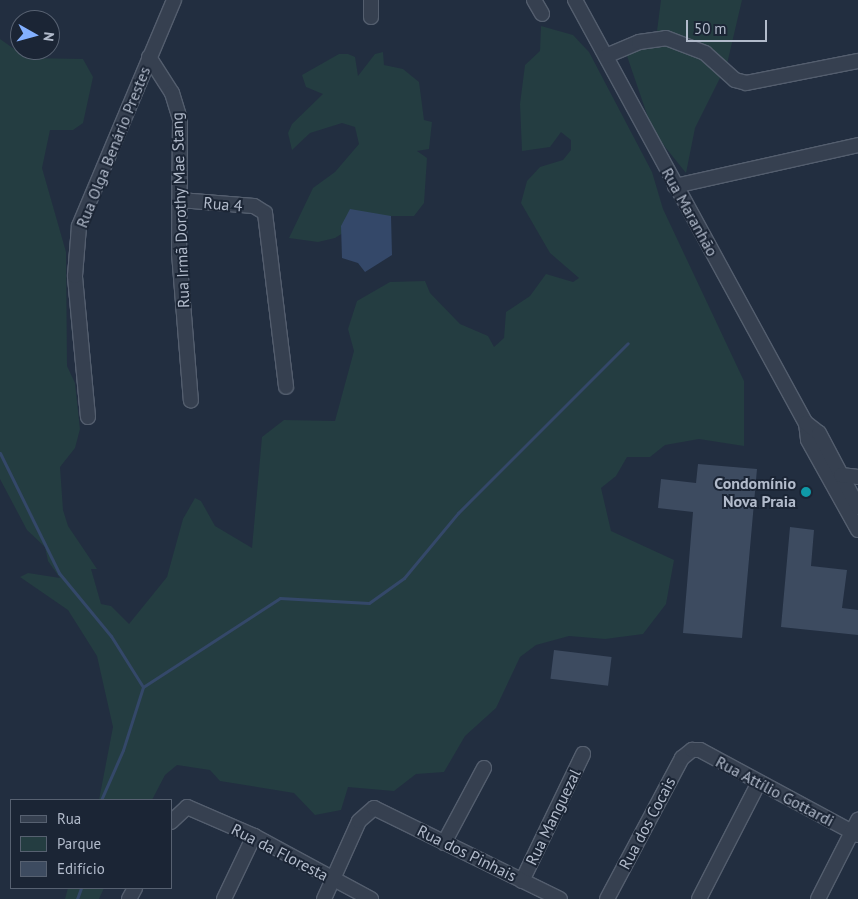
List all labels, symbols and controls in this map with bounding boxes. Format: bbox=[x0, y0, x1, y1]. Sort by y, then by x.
north arrow bbox=[10, 10, 60, 60]
scale bar bbox=[688, 10, 769, 42]
text: 50 m bbox=[694, 19, 727, 38]
text: N bbox=[39, 31, 58, 42]
street label: Rua Olga Benário Prestes bbox=[72, 64, 154, 230]
street label: Rua Irmã Dorothy Mae Stang bbox=[167, 111, 193, 309]
street label: Rua Maranhão bbox=[658, 164, 722, 260]
street label: Rua 4 bbox=[203, 193, 243, 215]
place label: Condomínio Nova Praia bbox=[714, 473, 796, 511]
marker: Condomínio Nova Praia bbox=[800, 486, 812, 498]
street label: Rua Attílio Gottardi bbox=[712, 752, 838, 830]
street label: Rua Manguezal bbox=[521, 766, 585, 868]
street label: Rua dos Cocais bbox=[615, 774, 679, 872]
legend bbox=[10, 799, 172, 889]
text: Rua bbox=[57, 809, 81, 828]
street label: Rua da Floresta bbox=[228, 819, 332, 885]
street label: Rua dos Pinhais bbox=[414, 821, 520, 885]
text: Parque bbox=[57, 834, 101, 853]
text: Edifício bbox=[57, 859, 105, 878]

